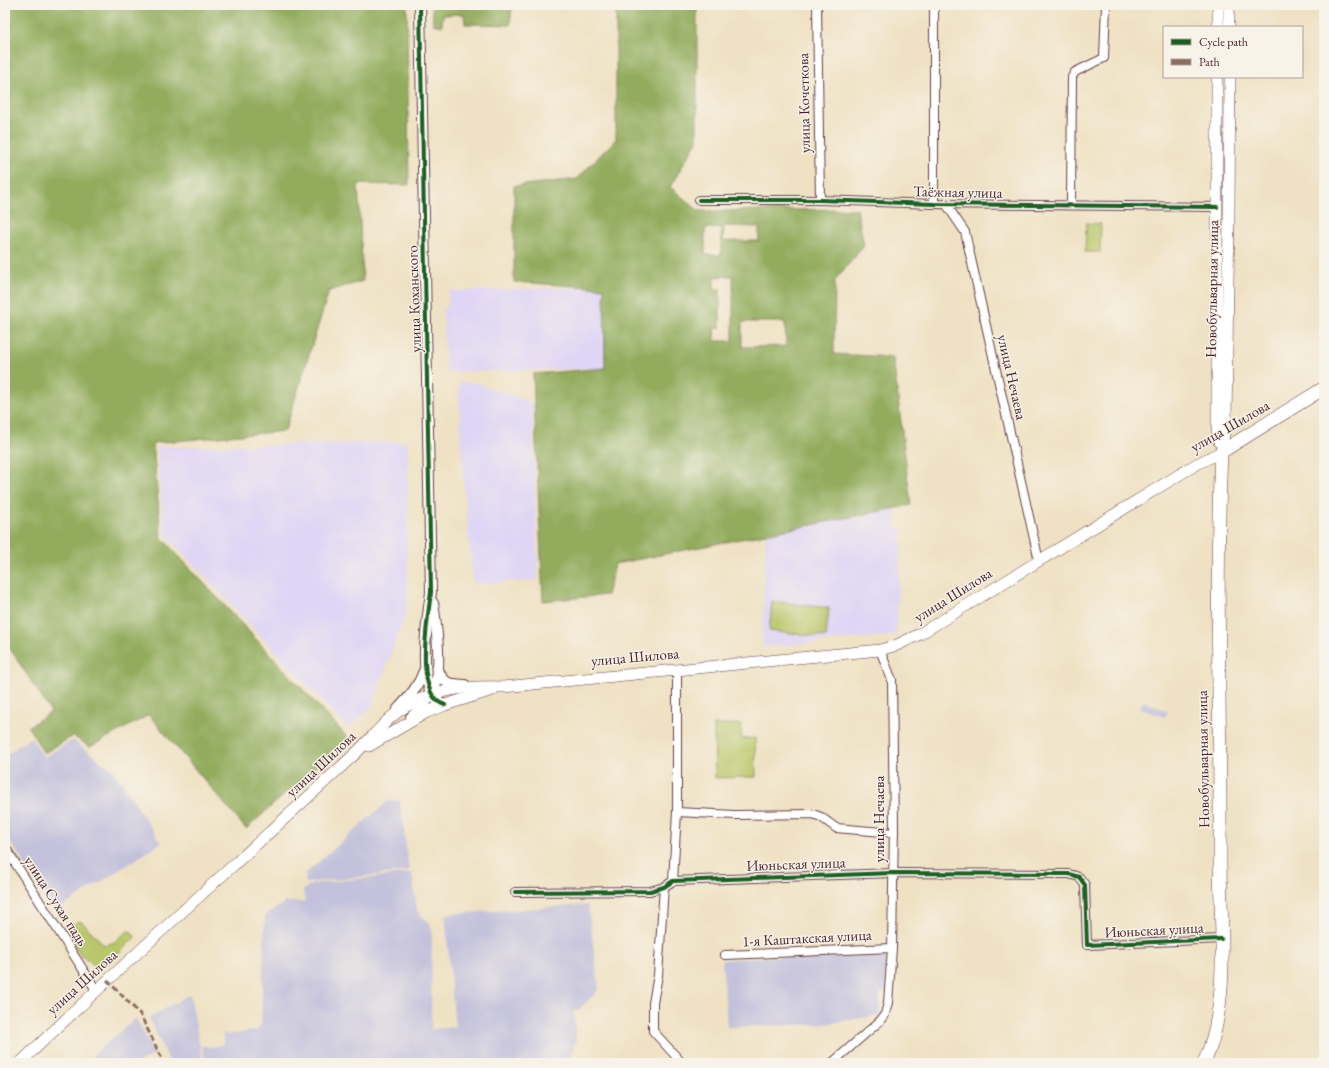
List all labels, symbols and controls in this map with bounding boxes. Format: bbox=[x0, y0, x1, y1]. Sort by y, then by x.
legend bbox=[1163, 26, 1303, 78]
text: Cycle path bbox=[1199, 34, 1248, 50]
street label: улица Кочеткова bbox=[793, 53, 814, 153]
text: Path bbox=[1199, 54, 1220, 70]
street label: Таёжная улица bbox=[913, 181, 1003, 202]
street label: Новобульварная улица bbox=[1201, 220, 1222, 358]
street label: улица Коханского bbox=[402, 245, 425, 353]
street label: улица Нечаева bbox=[993, 332, 1032, 421]
street label: улица Шилова bbox=[1187, 395, 1273, 456]
street label: улица Шилова bbox=[910, 563, 995, 626]
street label: улица Шилова bbox=[590, 643, 680, 670]
street label: Новобульварная улица bbox=[1192, 690, 1213, 828]
street label: улица Шилова bbox=[282, 727, 359, 801]
street label: улица Нечаева bbox=[869, 776, 888, 862]
street label: улица Сухая падь bbox=[20, 852, 93, 949]
street label: Июньская улица bbox=[746, 852, 846, 875]
street label: Июньская улица bbox=[1104, 917, 1204, 942]
street label: 1-я Каштакская улица bbox=[742, 925, 872, 950]
street label: улица Шилова bbox=[42, 945, 121, 1018]

